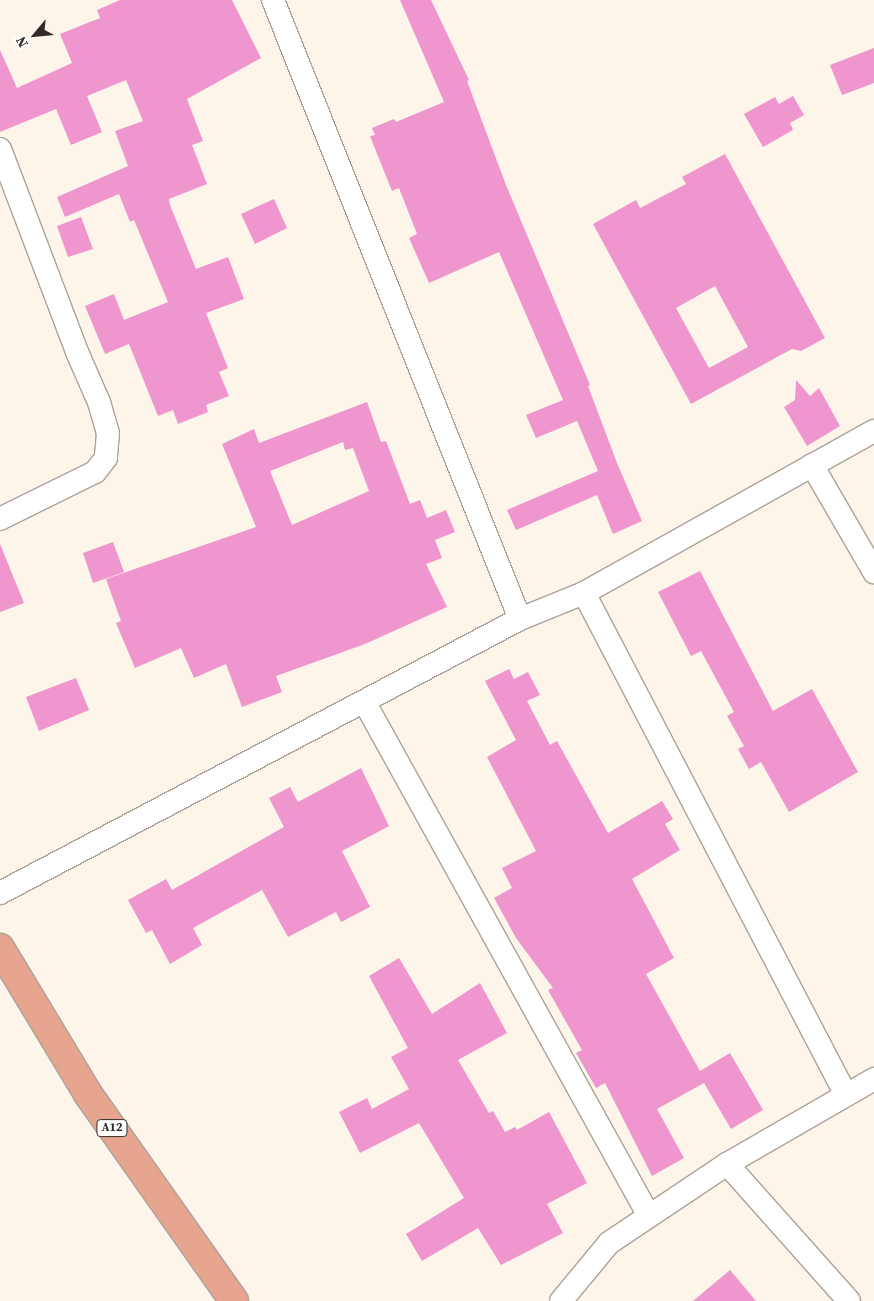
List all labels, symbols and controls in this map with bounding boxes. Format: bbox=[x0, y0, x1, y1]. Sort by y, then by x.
north arrow bbox=[10, 10, 60, 60]
text: N bbox=[11, 33, 33, 51]
road number: A12 bbox=[96, 1118, 128, 1138]

